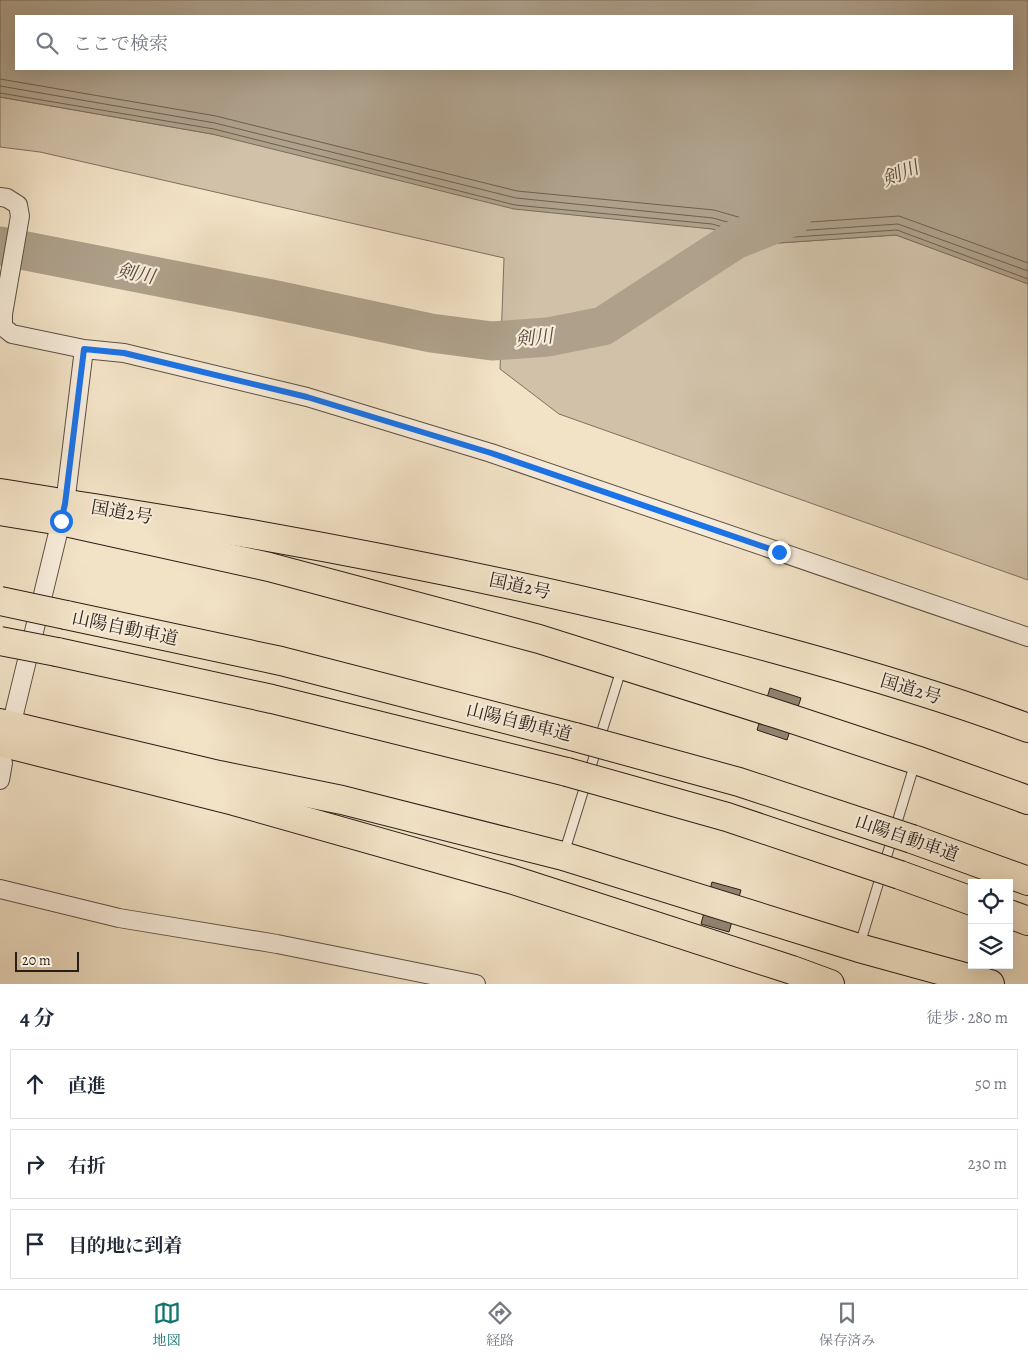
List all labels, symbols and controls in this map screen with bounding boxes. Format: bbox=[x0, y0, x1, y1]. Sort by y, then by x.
search box bbox=[15, 15, 1013, 70]
icon: search bbox=[33, 29, 61, 57]
text: ここで検索 bbox=[73, 31, 168, 57]
water label: 剣川 bbox=[878, 154, 925, 193]
water label: 剣川 bbox=[115, 258, 159, 291]
water label: 剣川 bbox=[514, 323, 556, 353]
street label: 国道2号 bbox=[89, 495, 155, 529]
route start bbox=[50, 510, 73, 533]
route end bbox=[768, 541, 791, 564]
street label: 国道2号 bbox=[487, 568, 553, 604]
street label: 山陽自動車道 bbox=[70, 605, 180, 651]
street label: 国道2号 bbox=[878, 668, 944, 710]
street label: 山陽自動車道 bbox=[464, 697, 574, 747]
street label: 山陽自動車道 bbox=[852, 809, 962, 867]
map controls bbox=[968, 879, 1013, 969]
button: locate bbox=[968, 879, 1013, 924]
button: layers bbox=[968, 924, 1013, 969]
scale bar bbox=[15, 949, 79, 972]
text: 20 m bbox=[22, 951, 51, 970]
text: 4 分 bbox=[20, 1004, 55, 1032]
text: 徒歩 · 280 m bbox=[926, 1007, 1008, 1029]
icon: ahead bbox=[21, 1070, 49, 1098]
text: 直進 bbox=[68, 1073, 106, 1099]
text: 50 m bbox=[975, 1073, 1007, 1095]
icon: right bbox=[21, 1150, 49, 1178]
text: 右折 bbox=[68, 1153, 106, 1179]
text: 230 m bbox=[968, 1153, 1007, 1175]
icon: arrive bbox=[21, 1230, 49, 1258]
text: 目的地に到着 bbox=[68, 1233, 182, 1259]
tab: 地図 bbox=[153, 1299, 181, 1350]
tab: 経路 bbox=[486, 1299, 514, 1350]
tab: 保存済み bbox=[819, 1299, 875, 1350]

